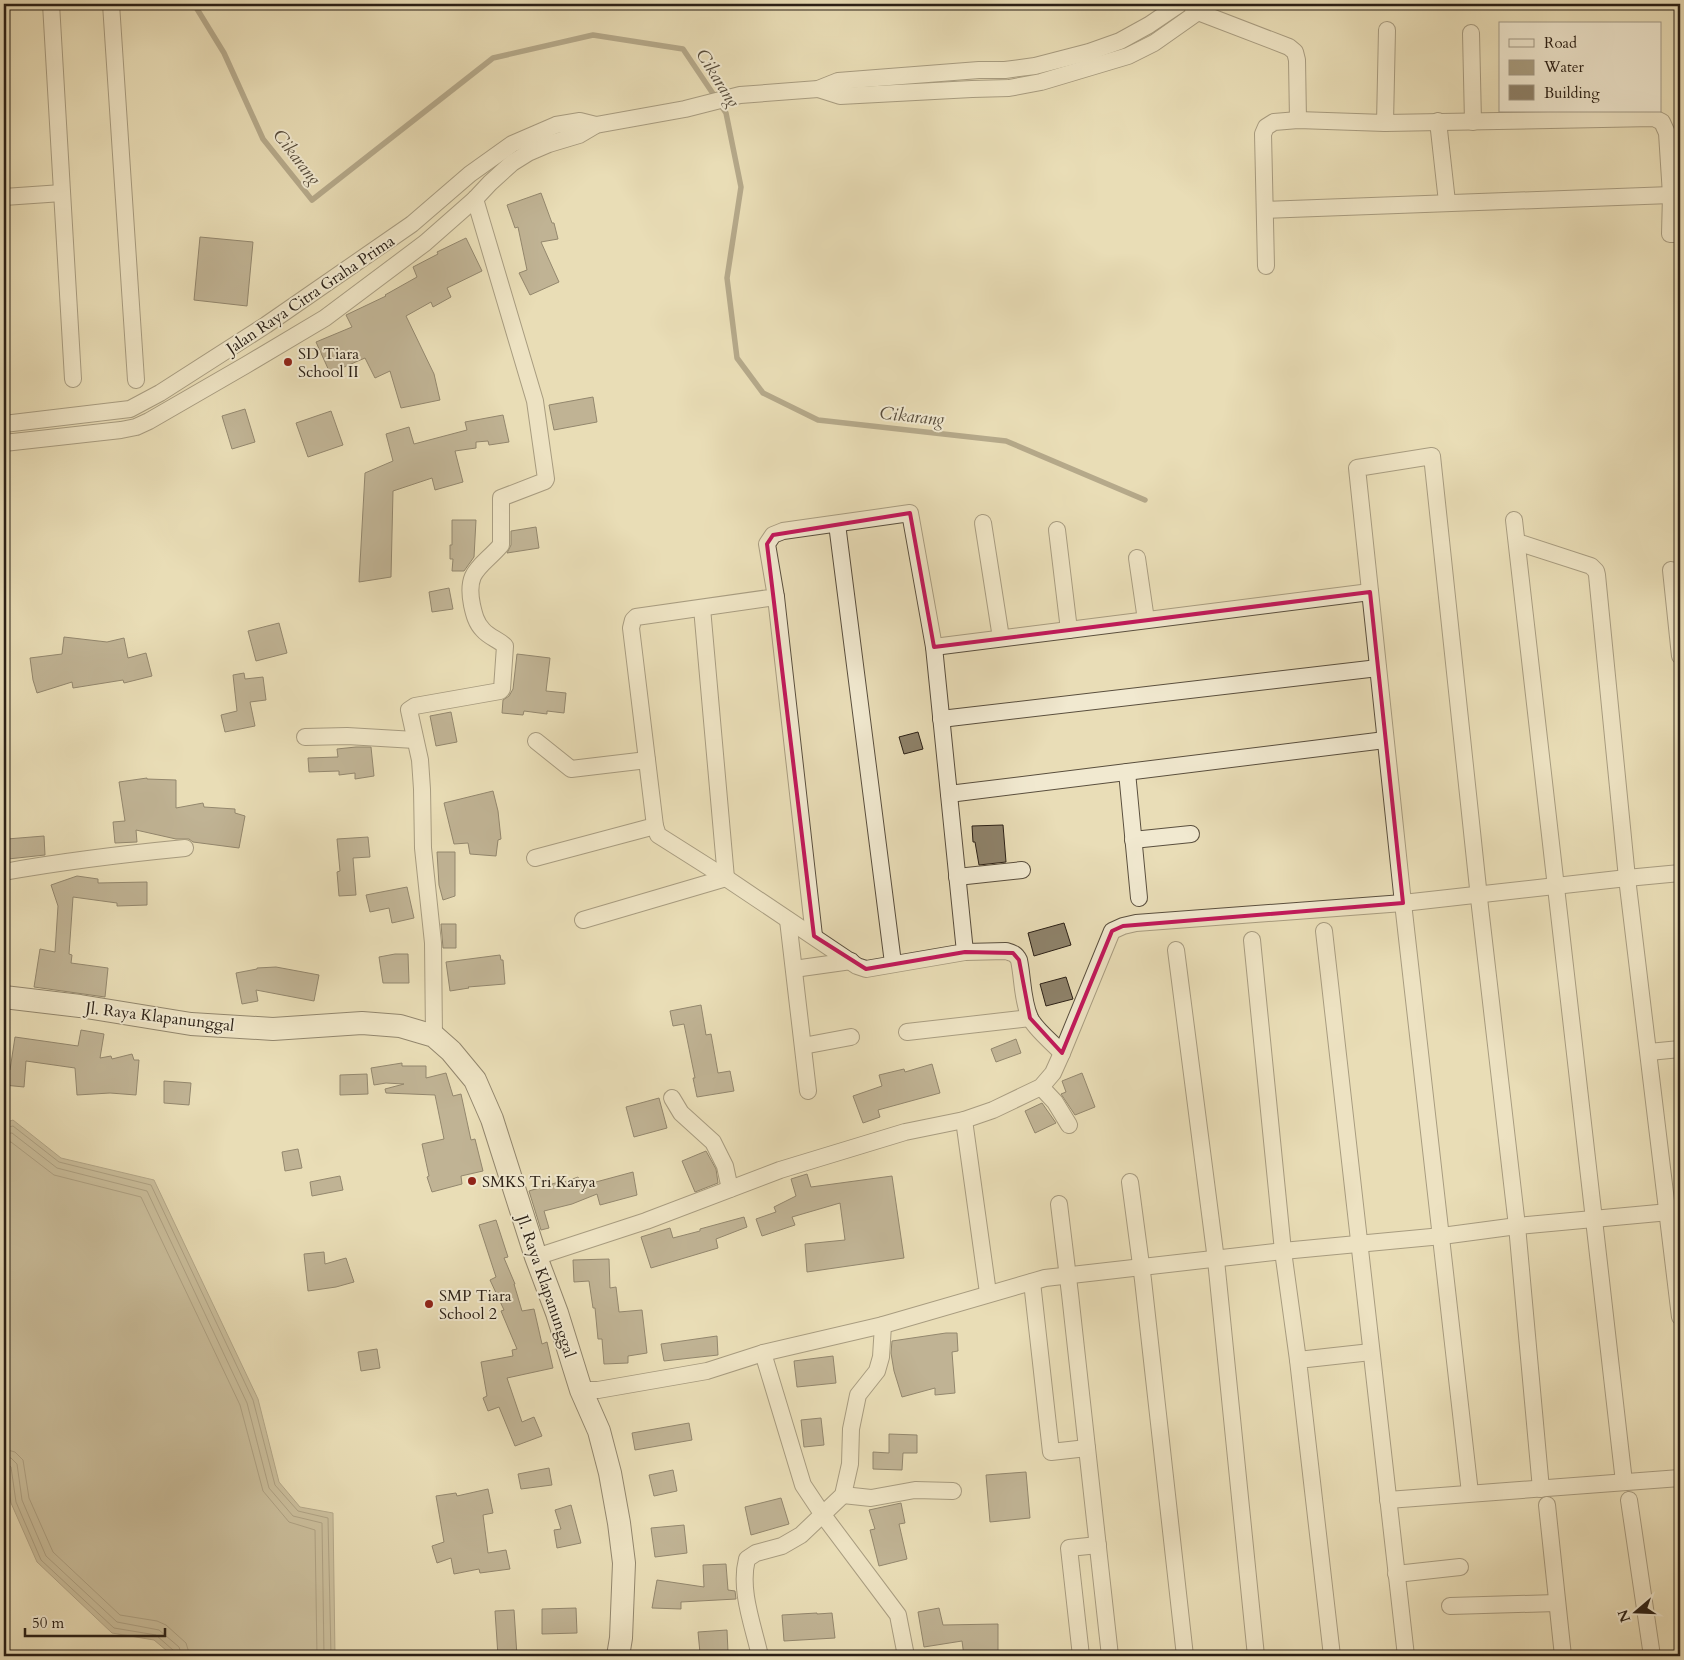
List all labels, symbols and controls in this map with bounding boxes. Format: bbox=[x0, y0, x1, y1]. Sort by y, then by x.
legend bbox=[1499, 22, 1662, 112]
text: Road bbox=[1544, 33, 1577, 53]
water label: Cikarang bbox=[690, 44, 745, 113]
text: Water bbox=[1543, 57, 1585, 77]
text: Building bbox=[1544, 83, 1600, 103]
water label: Cikarang bbox=[267, 124, 327, 191]
street label: Jalan Raya Citra Graha Prima bbox=[220, 230, 399, 361]
place label: SD Tiara School II bbox=[298, 343, 359, 383]
marker: SD Tiara School II bbox=[282, 356, 294, 368]
water label: Cikarang bbox=[878, 401, 946, 432]
street label: Jl. Raya Klapanunggal bbox=[82, 997, 236, 1037]
place label: SMKS Tri Karya bbox=[482, 1171, 596, 1193]
marker: SMKS Tri Karya bbox=[466, 1175, 478, 1187]
street label: Jl. Raya Klapanunggal bbox=[511, 1210, 581, 1361]
place label: SMP Tiara School 2 bbox=[439, 1285, 512, 1325]
marker: SMP Tiara School 2 bbox=[423, 1298, 435, 1310]
north arrow bbox=[1612, 1588, 1662, 1638]
scale bar bbox=[25, 1605, 165, 1637]
text: N bbox=[1613, 1607, 1635, 1625]
text: 50 m bbox=[32, 1613, 64, 1633]

